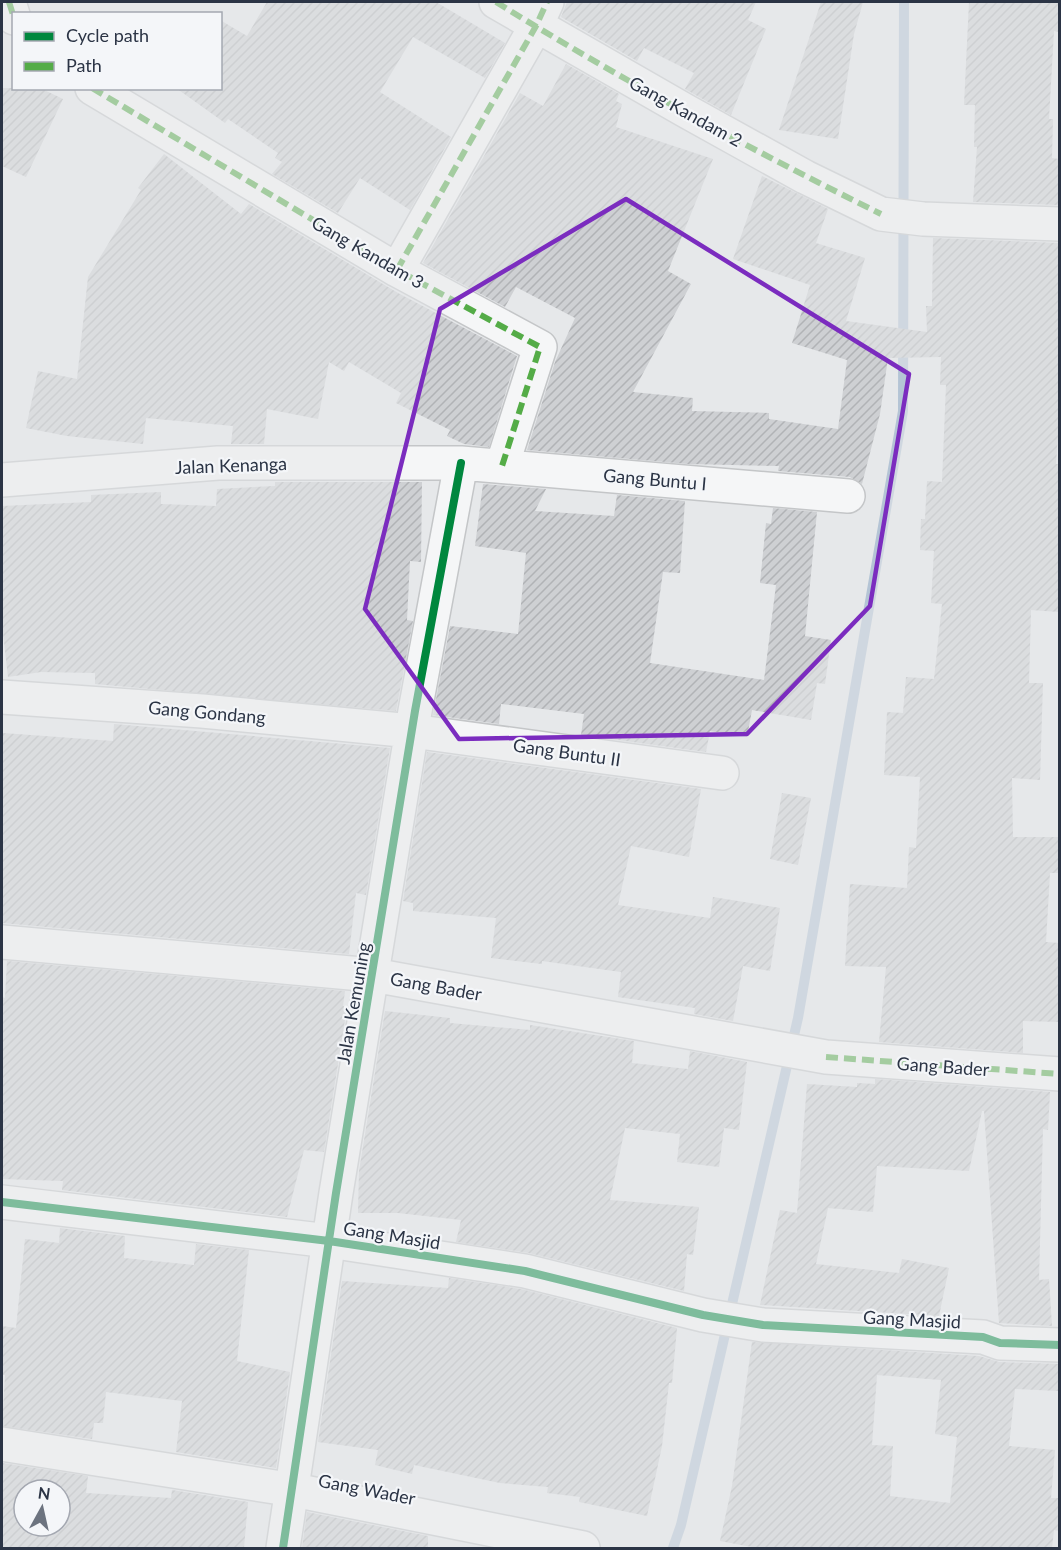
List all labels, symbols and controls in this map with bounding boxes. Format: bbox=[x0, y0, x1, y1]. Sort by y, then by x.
legend bbox=[12, 12, 222, 90]
text: Cycle path bbox=[66, 24, 149, 46]
text: Path bbox=[66, 54, 102, 76]
street label: Gang Kandam 2 bbox=[626, 71, 746, 151]
street label: Gang Kandam 3 bbox=[308, 211, 428, 293]
street label: Jalan Kenanga bbox=[175, 452, 287, 478]
street label: Gang Buntu I bbox=[602, 464, 708, 494]
street label: Gang Gondang bbox=[147, 696, 267, 728]
street label: Gang Buntu II bbox=[512, 734, 622, 770]
street label: Jalan Kemuning bbox=[331, 940, 375, 1066]
street label: Gang Bader bbox=[388, 967, 484, 1005]
street label: Gang Bader bbox=[896, 1052, 990, 1080]
street label: Gang Masjid bbox=[342, 1216, 442, 1254]
street label: Gang Masjid bbox=[863, 1305, 961, 1333]
street label: Gang Wader bbox=[317, 1469, 418, 1509]
north arrow bbox=[12, 1478, 72, 1538]
text: N bbox=[37, 1482, 52, 1503]

